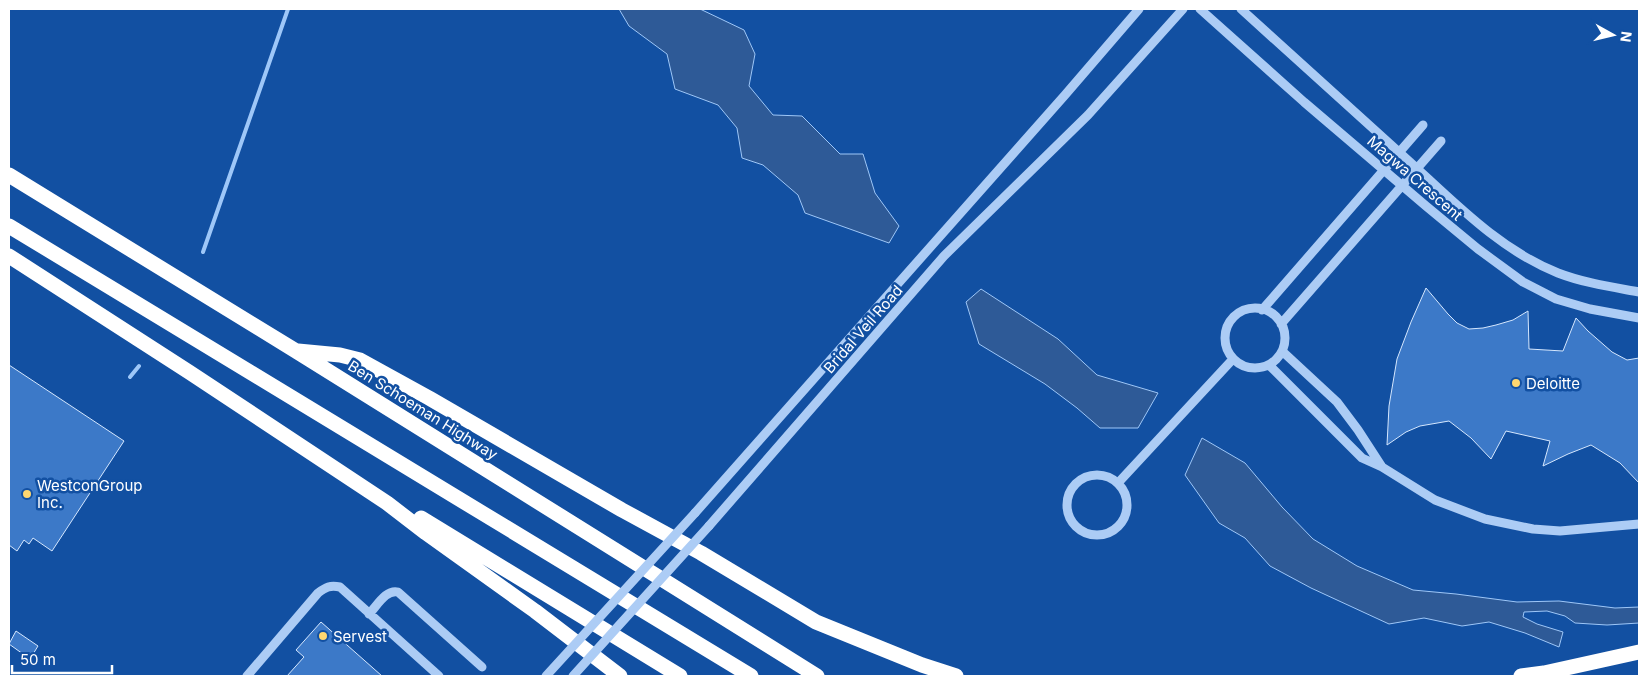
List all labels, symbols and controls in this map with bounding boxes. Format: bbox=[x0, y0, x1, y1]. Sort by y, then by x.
north arrow bbox=[1588, 10, 1638, 60]
text: N bbox=[1617, 30, 1636, 43]
street label: Magwa Crescent bbox=[1363, 131, 1467, 225]
street label: Bridal Veil Road bbox=[819, 281, 907, 377]
street label: Ben Schoeman Highway bbox=[345, 356, 502, 464]
place label: Deloitte bbox=[1526, 374, 1580, 393]
marker: Deloitte bbox=[1510, 377, 1522, 389]
place label: WestconGroup Inc. bbox=[37, 476, 143, 512]
marker: WestconGroup Inc. bbox=[21, 488, 33, 500]
place label: Servest bbox=[333, 627, 387, 646]
marker: Servest bbox=[317, 630, 329, 642]
scale bar bbox=[12, 642, 112, 674]
text: 50 m bbox=[20, 650, 56, 669]

